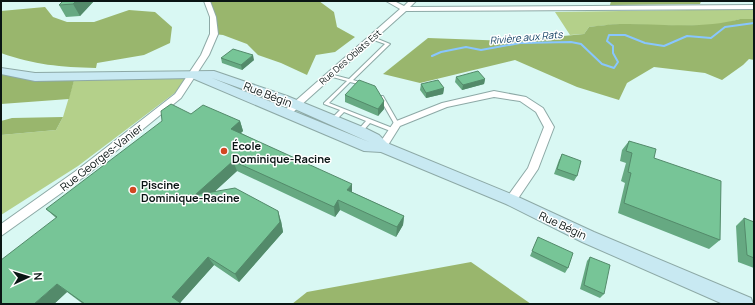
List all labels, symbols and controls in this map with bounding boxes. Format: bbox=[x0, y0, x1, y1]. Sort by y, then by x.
street label: Rue Des Oblats Est bbox=[316, 26, 384, 88]
water label: Rivière aux Rats bbox=[489, 27, 564, 47]
street label: Rue Bégin bbox=[242, 78, 294, 110]
street label: Rue Georges-Vanier bbox=[57, 120, 145, 194]
place label: École Dominique-Racine bbox=[232, 138, 331, 166]
marker: École Dominique-Racine bbox=[219, 146, 229, 156]
place label: Piscine Dominique-Racine bbox=[141, 177, 240, 205]
marker: Piscine Dominique-Racine bbox=[128, 185, 138, 195]
street label: Rue Bégin bbox=[537, 207, 589, 243]
north arrow bbox=[8, 257, 48, 297]
text: N bbox=[31, 272, 46, 281]

